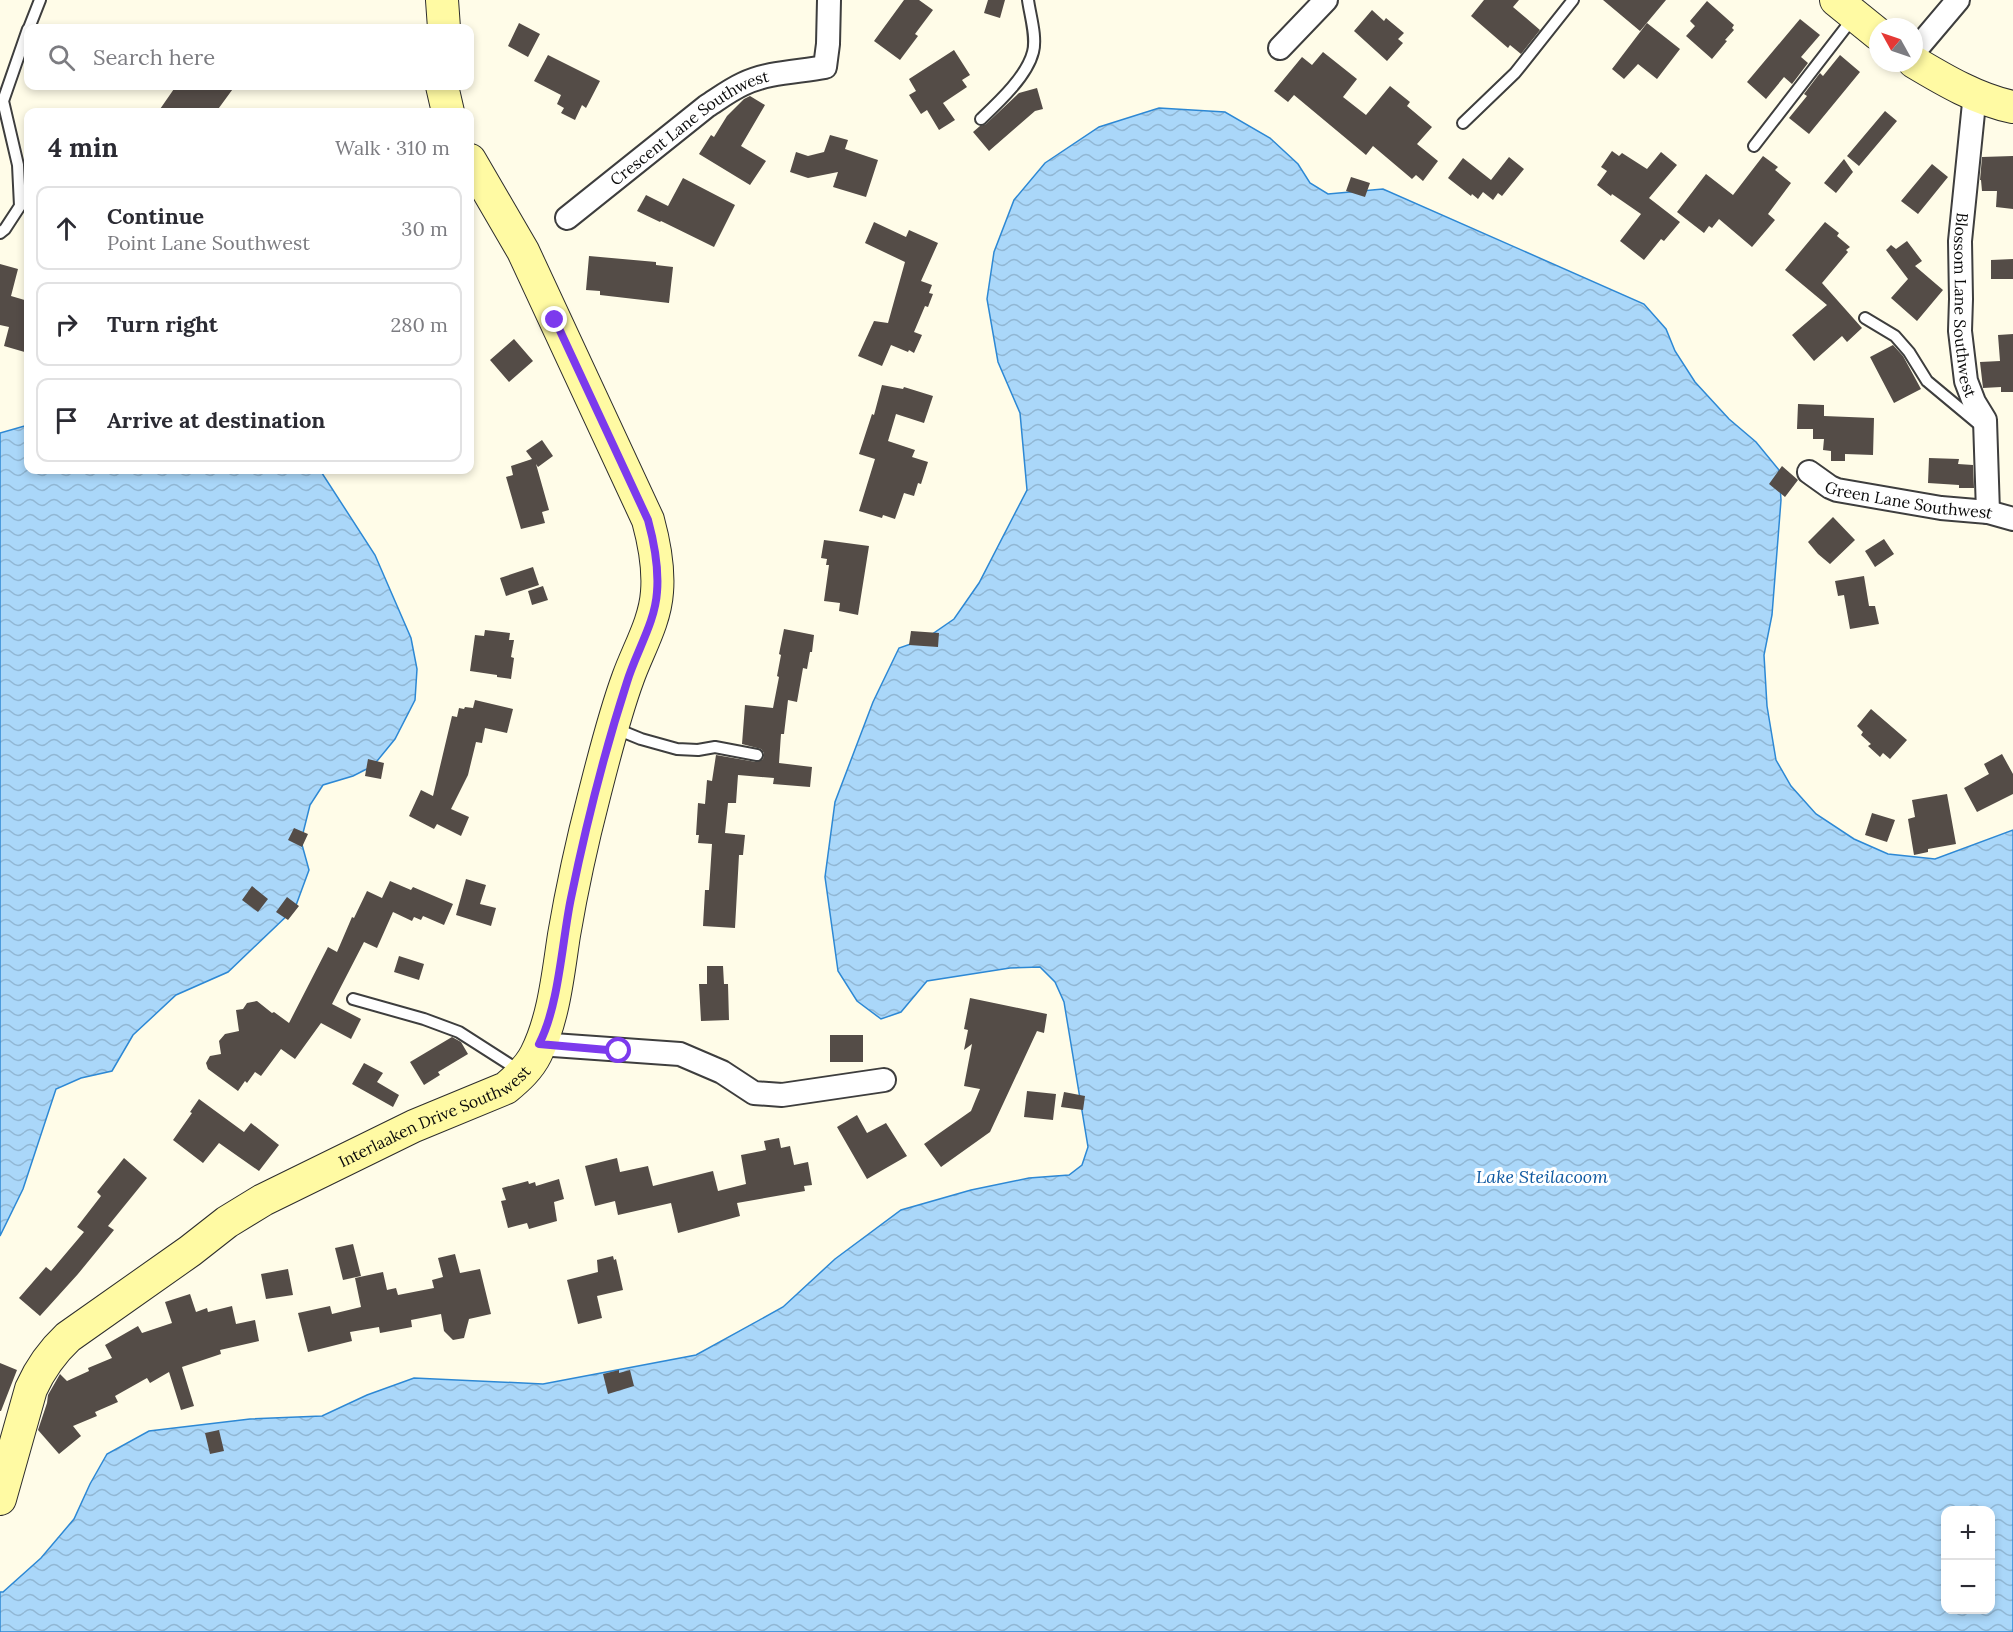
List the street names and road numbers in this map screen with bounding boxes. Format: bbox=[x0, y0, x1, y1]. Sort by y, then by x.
street label: Crescent Lane Southwest bbox=[606, 66, 771, 190]
street label: Blossom Lane Southwest bbox=[1950, 212, 1982, 401]
street label: Green Lane Southwest bbox=[1822, 476, 1996, 523]
street label: Interlaaken Drive Southwest bbox=[335, 1061, 535, 1171]

